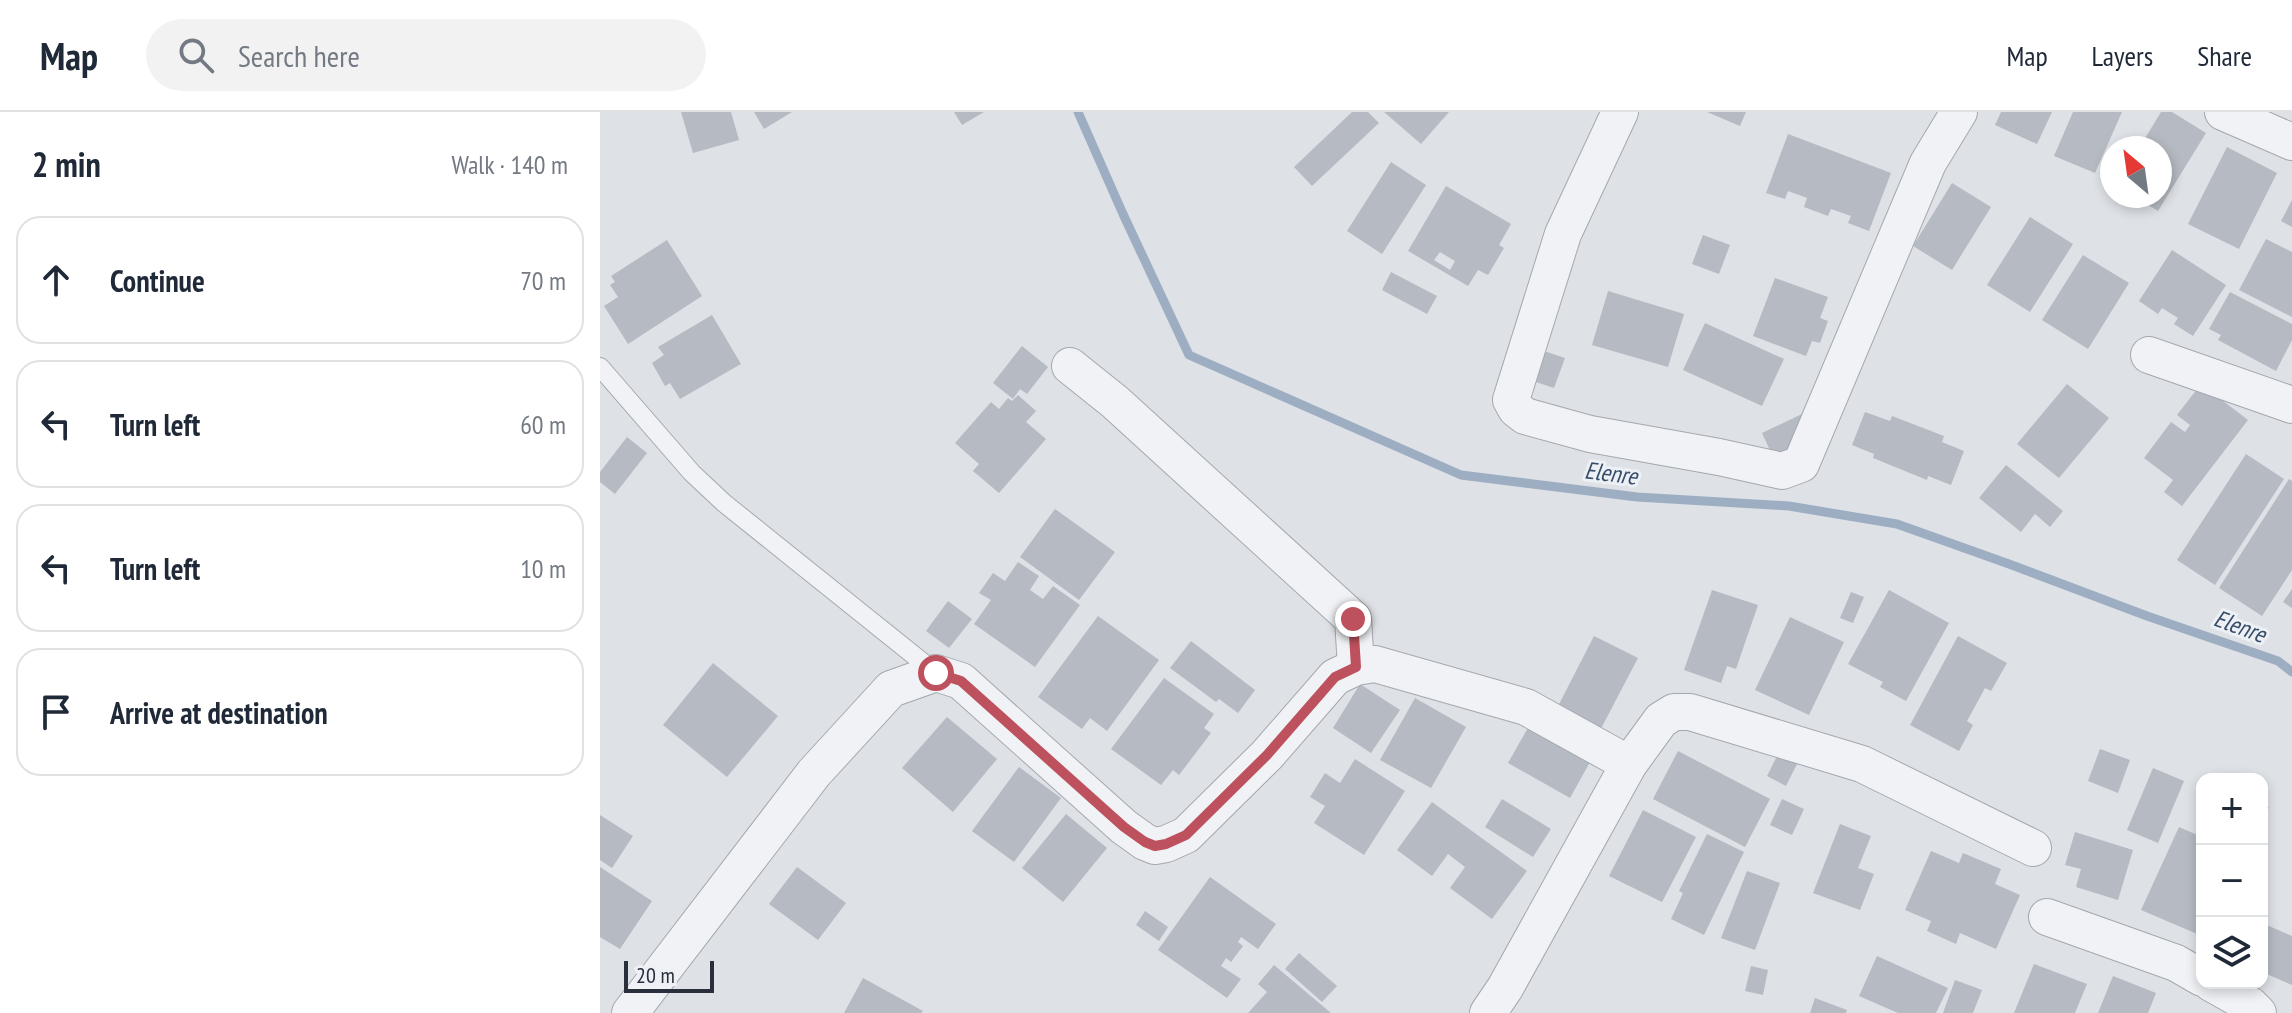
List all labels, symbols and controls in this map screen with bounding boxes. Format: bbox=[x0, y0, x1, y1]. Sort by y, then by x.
search box bbox=[146, 19, 706, 91]
text: Map bbox=[40, 31, 98, 80]
icon: search bbox=[174, 33, 218, 77]
text: Search here bbox=[238, 36, 360, 75]
text: Map bbox=[2006, 37, 2048, 74]
text: Layers bbox=[2092, 37, 2153, 74]
text: Share bbox=[2197, 37, 2252, 74]
north arrow bbox=[2100, 136, 2172, 208]
text: 2 min bbox=[32, 142, 101, 186]
text: Walk · 140 m bbox=[451, 148, 568, 181]
icon: ahead bbox=[34, 258, 78, 302]
text: Continue bbox=[110, 261, 205, 300]
text: 70 m bbox=[520, 264, 566, 297]
icon: left bbox=[34, 402, 78, 446]
text: Turn left bbox=[110, 405, 200, 444]
text: 60 m bbox=[520, 408, 566, 441]
water label: Elenre bbox=[1583, 454, 1641, 492]
icon: left bbox=[34, 546, 78, 590]
text: Turn left bbox=[110, 549, 200, 588]
text: 10 m bbox=[520, 552, 566, 585]
route end bbox=[1335, 601, 1371, 637]
water label: Elenre bbox=[2210, 602, 2272, 650]
route start bbox=[918, 655, 954, 691]
icon: arrive bbox=[34, 690, 78, 734]
text: Arrive at destination bbox=[110, 693, 328, 732]
map controls bbox=[2196, 773, 2268, 989]
button: + bbox=[2196, 773, 2268, 845]
button: − bbox=[2196, 845, 2268, 917]
button: layers bbox=[2196, 917, 2268, 989]
scale bar bbox=[624, 957, 714, 993]
text: 20 m bbox=[636, 961, 675, 989]

